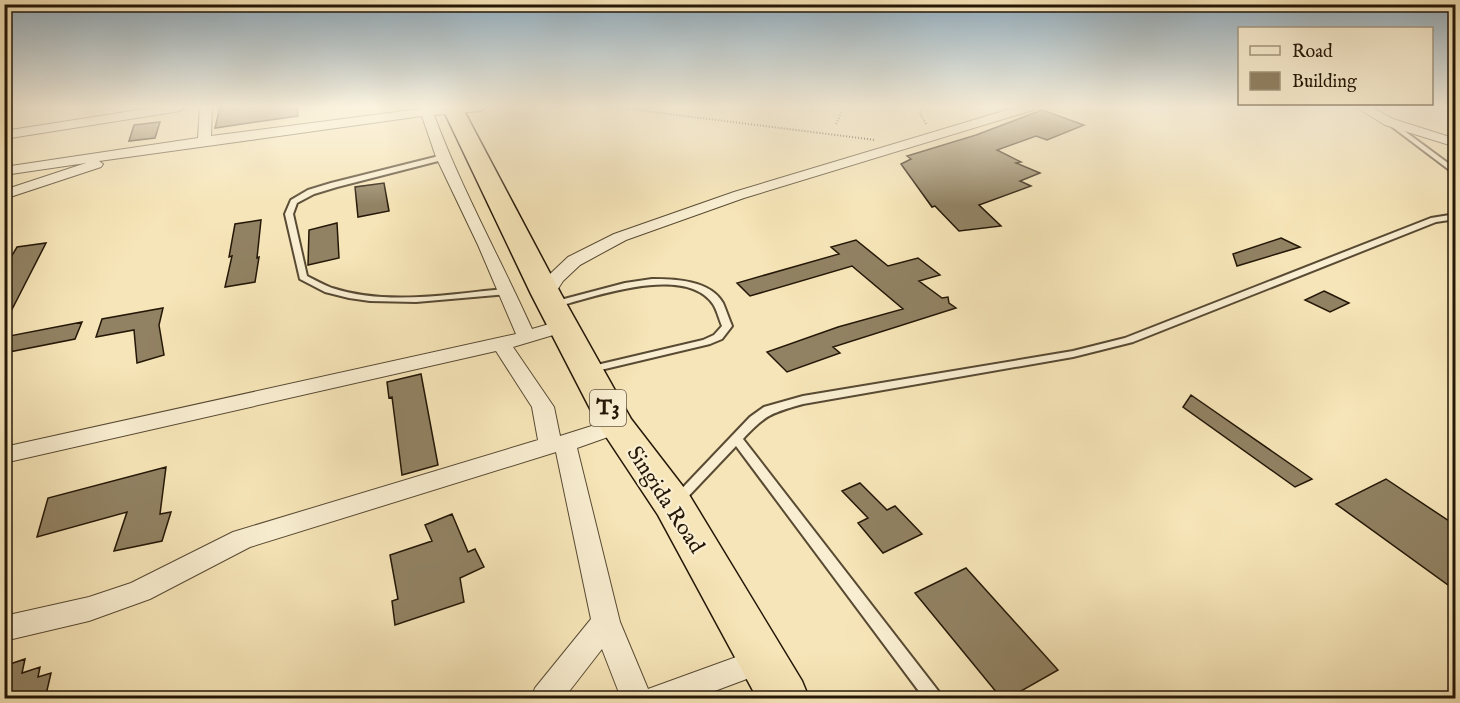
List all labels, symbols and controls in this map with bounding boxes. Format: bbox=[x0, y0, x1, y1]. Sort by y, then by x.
legend bbox=[1238, 27, 1433, 105]
text: Road bbox=[1292, 41, 1333, 64]
text: Building bbox=[1292, 71, 1357, 94]
road number: T3 bbox=[590, 390, 626, 426]
street label: Singida Road bbox=[620, 441, 710, 559]

